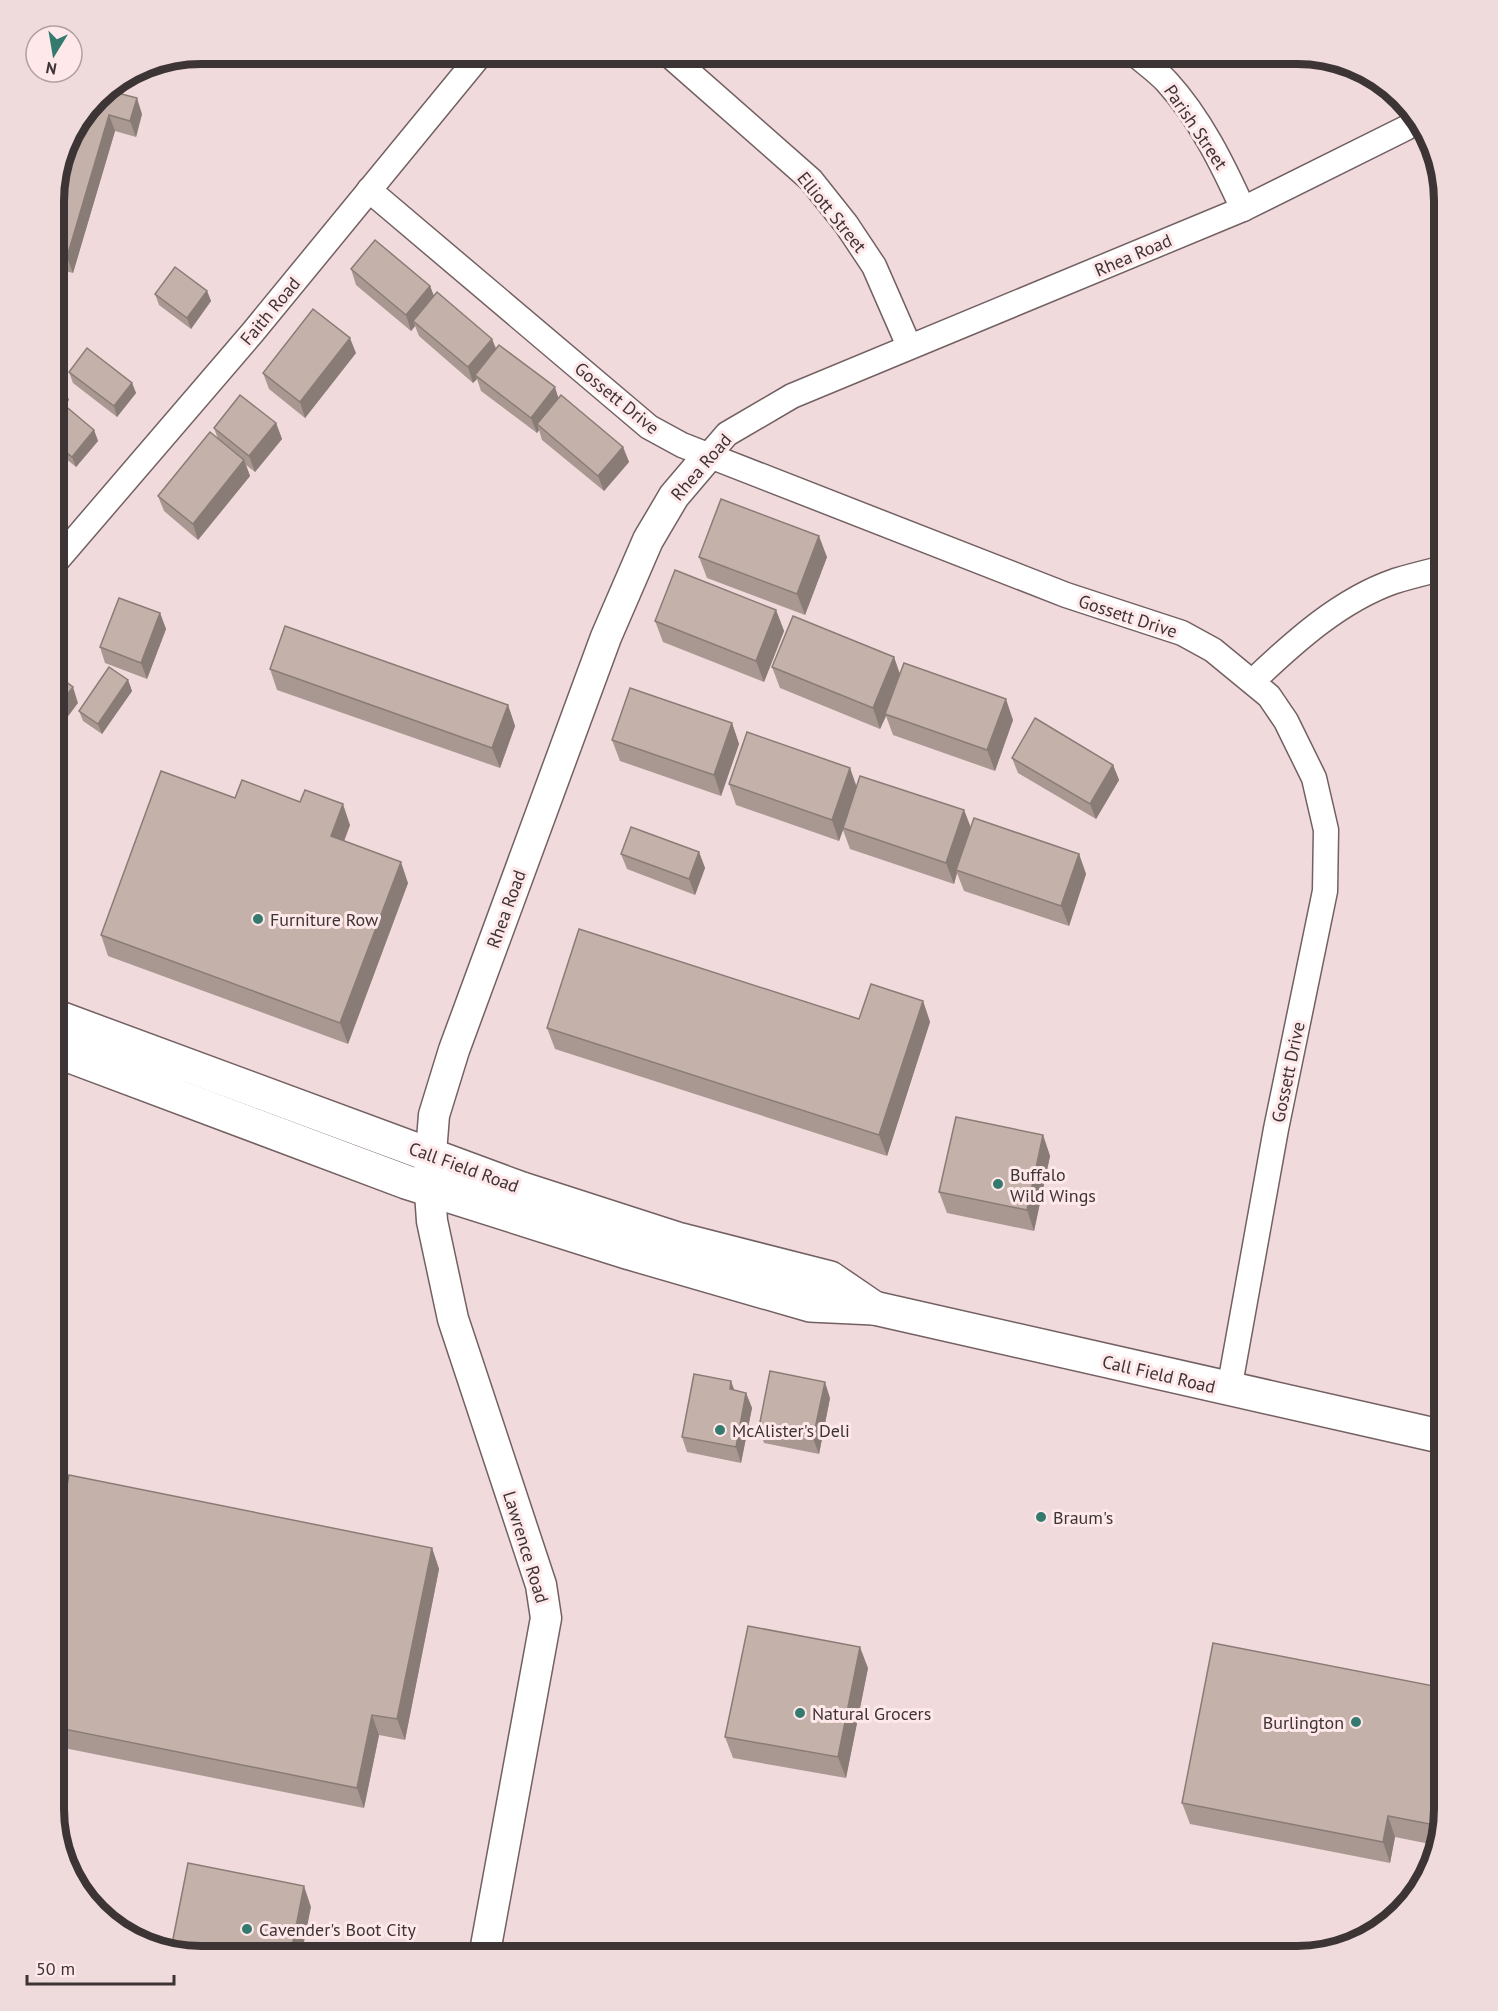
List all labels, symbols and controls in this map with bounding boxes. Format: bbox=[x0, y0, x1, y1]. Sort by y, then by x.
north arrow bbox=[24, 24, 84, 84]
text: N bbox=[44, 58, 58, 80]
street label: Parish Street bbox=[1159, 80, 1233, 174]
street label: Elliott Street bbox=[792, 167, 872, 257]
street label: Rhea Road bbox=[1091, 228, 1175, 282]
street label: Faith Road bbox=[235, 272, 305, 350]
street label: Gossett Drive bbox=[570, 357, 664, 439]
street label: Rhea Road bbox=[666, 429, 736, 505]
street label: Gossett Drive bbox=[1076, 589, 1180, 643]
street label: Rhea Road bbox=[481, 867, 531, 951]
place label: Furniture Row bbox=[270, 908, 379, 931]
marker: Furniture Row bbox=[251, 912, 265, 926]
street label: Gossett Drive bbox=[1266, 1020, 1310, 1124]
street label: Call Field Road bbox=[406, 1136, 522, 1198]
place label: Buffalo Wild Wings bbox=[1010, 1163, 1096, 1207]
marker: Buffalo Wild Wings bbox=[991, 1177, 1005, 1191]
street label: Call Field Road bbox=[1100, 1350, 1218, 1398]
place label: McAlister's Deli bbox=[732, 1419, 850, 1442]
marker: McAlister's Deli bbox=[713, 1423, 727, 1437]
street label: Lawrence Road bbox=[498, 1488, 554, 1606]
place label: Braum's bbox=[1053, 1506, 1113, 1529]
marker: Braum's bbox=[1034, 1510, 1048, 1524]
place label: Natural Grocers bbox=[812, 1702, 931, 1725]
marker: Natural Grocers bbox=[793, 1706, 807, 1720]
place label: Burlington bbox=[1263, 1711, 1344, 1734]
marker: Burlington bbox=[1349, 1715, 1363, 1729]
place label: Cavender's Boot City bbox=[259, 1918, 416, 1941]
marker: Cavender's Boot City bbox=[240, 1922, 254, 1936]
scale bar bbox=[27, 1948, 174, 1986]
text: 50 m bbox=[36, 1957, 75, 1980]

